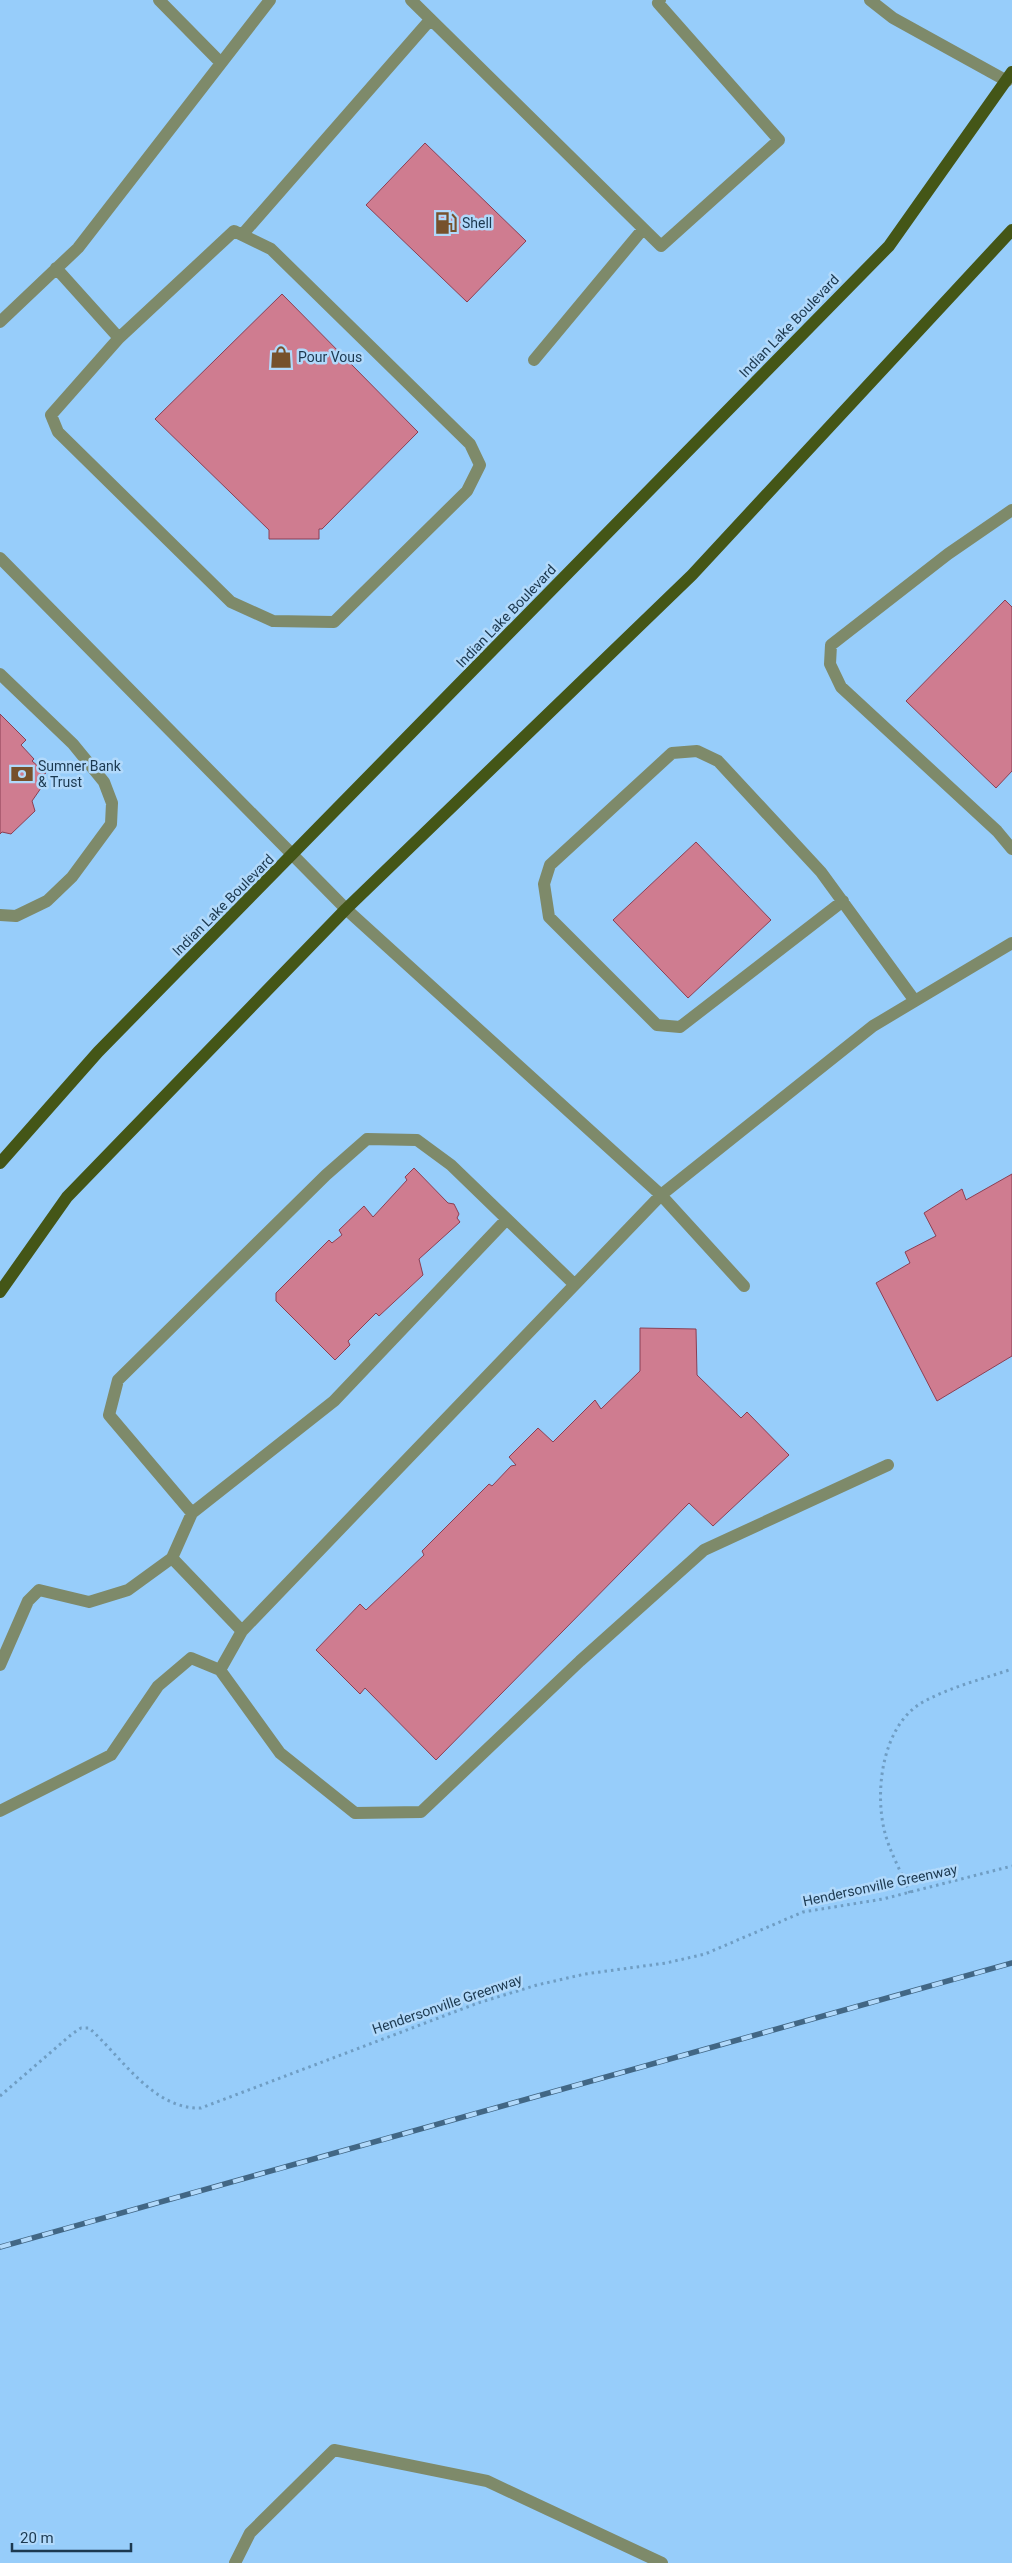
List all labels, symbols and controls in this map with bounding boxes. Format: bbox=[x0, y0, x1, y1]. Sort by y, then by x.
fuel station icon: Shell bbox=[433, 210, 459, 236]
place label: Shell bbox=[462, 215, 492, 231]
street label: Indian Lake Boulevard bbox=[736, 271, 842, 381]
shop icon: Pour Vous bbox=[268, 344, 294, 370]
place label: Pour Vous bbox=[298, 349, 362, 365]
street label: Indian Lake Boulevard bbox=[453, 561, 559, 671]
place label: Sumner Bank & Trust bbox=[38, 758, 122, 790]
bank icon: Sumner Bank & Trust bbox=[9, 761, 35, 787]
street label: Indian Lake Boulevard bbox=[169, 851, 277, 959]
street label: Hendersonville Greenway bbox=[801, 1861, 959, 1909]
street label: Hendersonville Greenway bbox=[370, 1971, 524, 2037]
scale bar bbox=[12, 2520, 131, 2552]
text: 20 m bbox=[20, 2529, 54, 2547]

